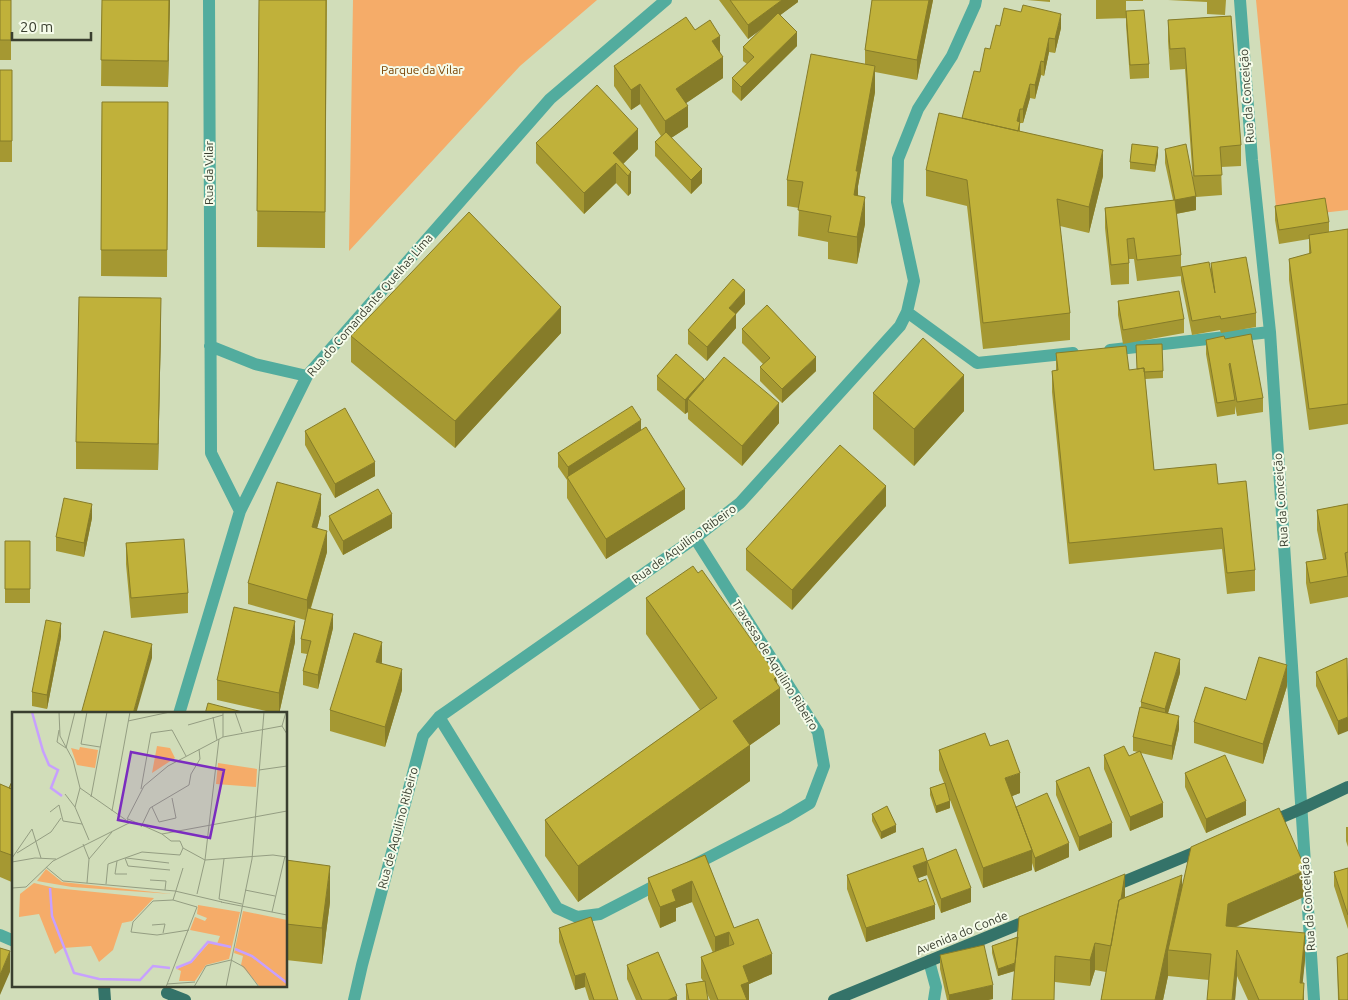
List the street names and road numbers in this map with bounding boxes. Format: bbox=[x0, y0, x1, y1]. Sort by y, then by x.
street label: Rua da Conceição bbox=[1237, 49, 1256, 143]
street label: Rua da Vilar bbox=[202, 141, 215, 205]
street label: Rua do Comandante Quelhas Lima bbox=[304, 231, 435, 378]
street label: Rua da Conceição bbox=[1271, 453, 1290, 547]
street label: Rua de Aquilino Ribeiro bbox=[629, 501, 738, 586]
street label: Travessa de Aquilino Ribeiro bbox=[730, 597, 821, 732]
street label: Rua de Aquilino Ribeiro bbox=[375, 766, 420, 890]
street label: Rua da Conceição bbox=[1298, 857, 1317, 951]
street label: Avenida do Conde bbox=[914, 908, 1009, 957]

